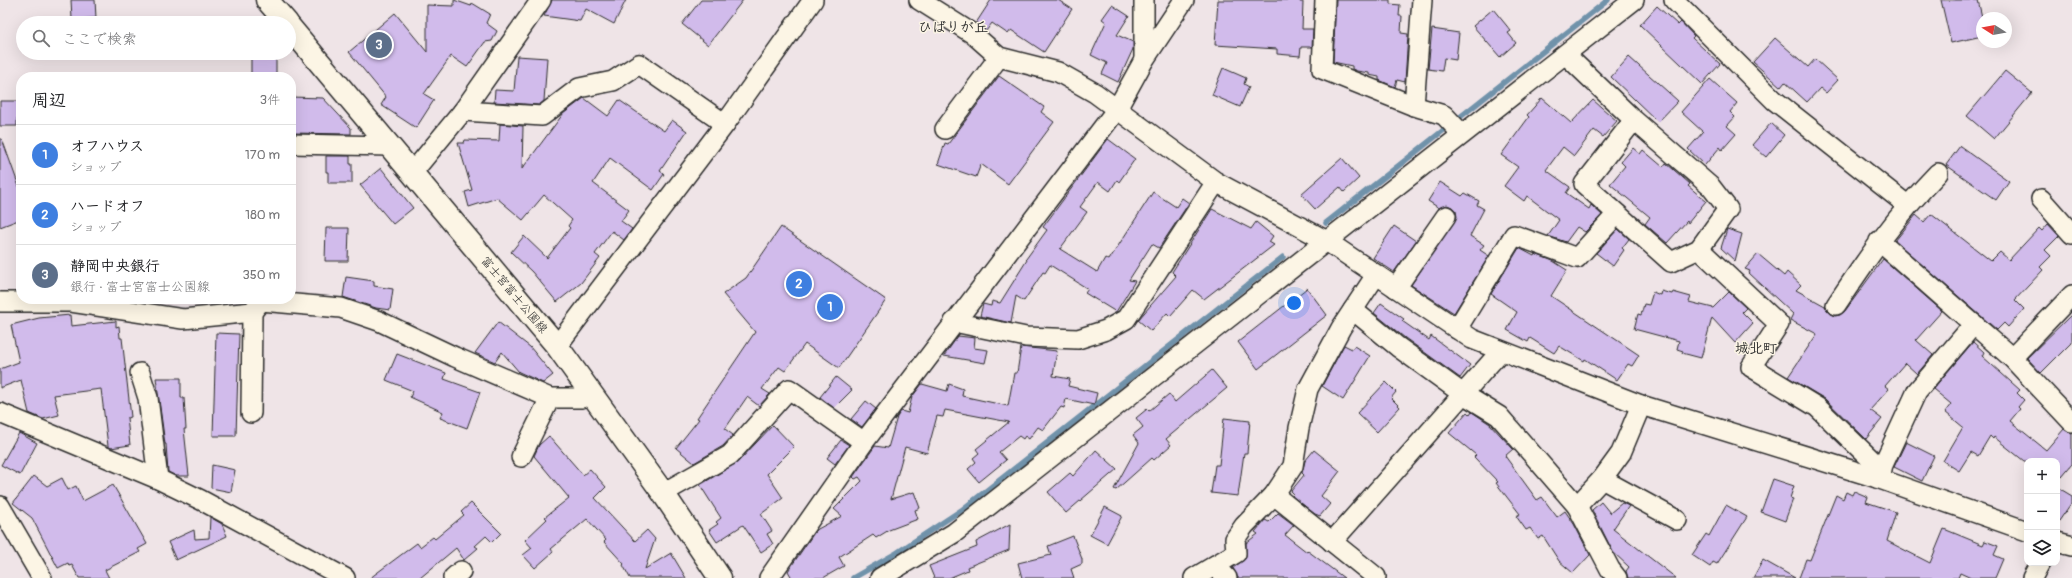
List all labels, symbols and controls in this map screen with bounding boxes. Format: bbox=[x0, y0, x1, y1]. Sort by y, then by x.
north arrow bbox=[1976, 12, 2012, 48]
search box bbox=[16, 16, 296, 60]
district label: ひばりが丘 bbox=[918, 19, 988, 36]
icon: search bbox=[30, 27, 52, 49]
text: ここで検索 bbox=[62, 30, 137, 49]
pin: 3 bbox=[366, 30, 392, 60]
text: 周辺 bbox=[32, 90, 66, 111]
text: 3件 bbox=[260, 92, 280, 108]
text: オフハウス bbox=[70, 137, 144, 156]
text: 1 bbox=[42, 147, 48, 163]
text: 170 m bbox=[245, 147, 280, 163]
text: ショップ bbox=[70, 159, 121, 175]
text: ハードオフ bbox=[70, 197, 145, 216]
text: 2 bbox=[41, 207, 49, 223]
text: 180 m bbox=[245, 207, 280, 223]
text: ショップ bbox=[70, 219, 121, 235]
street label: 富士宮富士公園線 bbox=[477, 253, 551, 337]
text: 静岡中央銀行 bbox=[70, 257, 160, 276]
text: 3 bbox=[41, 267, 49, 283]
text: 350 m bbox=[242, 267, 280, 283]
pin: 2 bbox=[786, 269, 812, 299]
text: 銀行 · 富士宮富士公園線 bbox=[70, 279, 210, 295]
pin: 1 bbox=[817, 292, 843, 322]
your location bbox=[1284, 293, 1304, 313]
district label: 城北町 bbox=[1735, 340, 1777, 357]
map controls bbox=[2024, 458, 2060, 566]
button: + bbox=[2024, 458, 2060, 494]
button: − bbox=[2024, 494, 2060, 530]
button: layers bbox=[2024, 530, 2060, 566]

